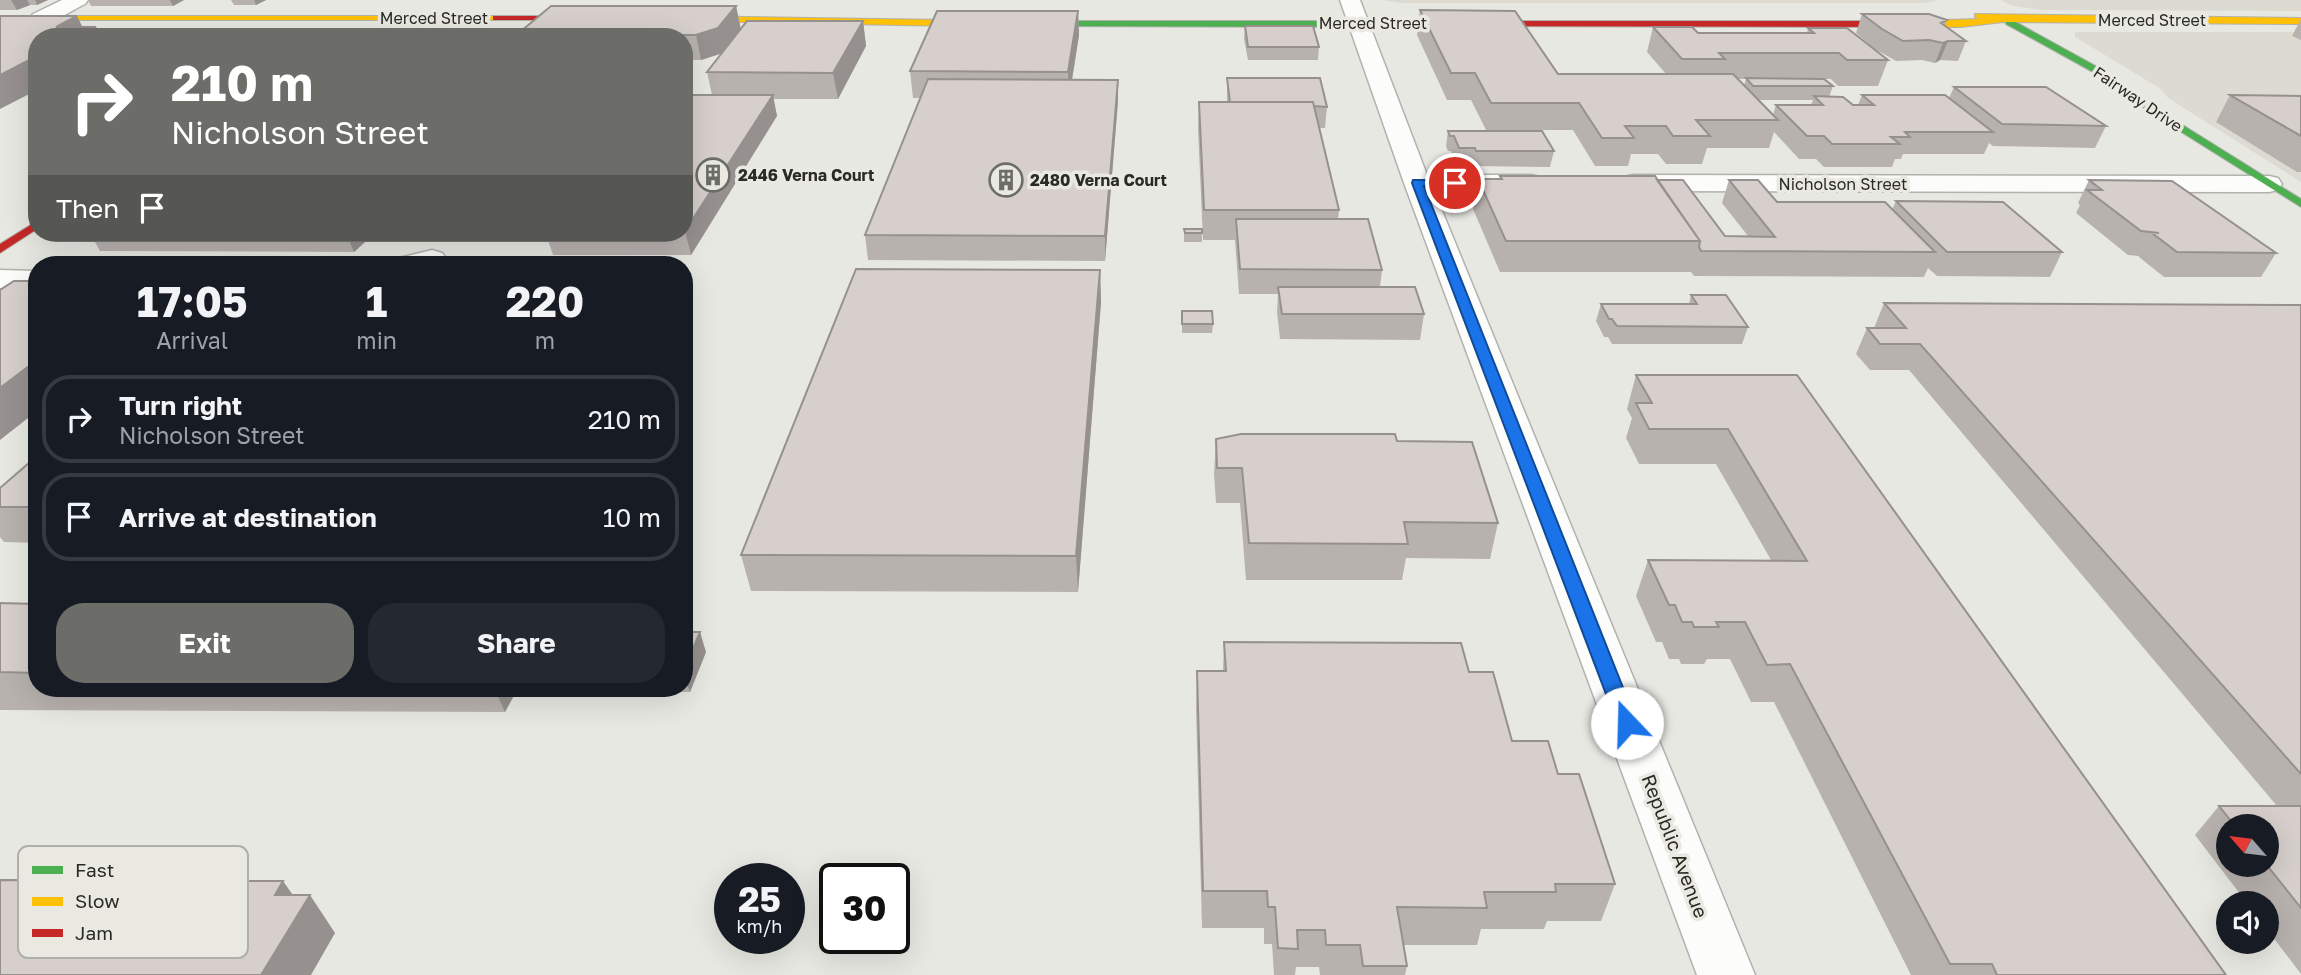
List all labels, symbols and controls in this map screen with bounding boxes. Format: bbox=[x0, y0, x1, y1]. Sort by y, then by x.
street label: Merced Street bbox=[380, 8, 488, 28]
street label: Merced Street bbox=[2098, 10, 2206, 30]
street label: Merced Street bbox=[1319, 13, 1427, 33]
text: 210 m bbox=[171, 53, 313, 112]
icon: right bbox=[56, 56, 147, 147]
street label: Fairway Drive bbox=[2090, 62, 2186, 136]
text: Nicholson Street bbox=[171, 113, 429, 151]
pin bbox=[1425, 153, 1485, 213]
building icon: 2446 Verna Court bbox=[694, 156, 732, 194]
building icon: 2480 Verna Court bbox=[987, 161, 1025, 199]
icon: arrive bbox=[1436, 164, 1474, 202]
place label: 2446 Verna Court bbox=[738, 165, 874, 185]
place label: 2480 Verna Court bbox=[1030, 170, 1167, 190]
street label: Nicholson Street bbox=[1778, 174, 1908, 194]
icon: arrive bbox=[133, 189, 171, 227]
text: Then bbox=[56, 193, 119, 224]
text: 17:05 bbox=[137, 276, 248, 326]
text: 1 bbox=[366, 276, 387, 326]
text: 220 bbox=[506, 276, 584, 326]
text: Arrival bbox=[156, 326, 228, 354]
text: min bbox=[356, 326, 397, 354]
text: m bbox=[535, 326, 555, 354]
text: Turn right bbox=[119, 390, 242, 421]
icon: right bbox=[60, 400, 98, 438]
text: 210 m bbox=[588, 404, 661, 435]
text: Nicholson Street bbox=[119, 421, 304, 449]
icon: arrive bbox=[60, 498, 98, 536]
text: Arrive at destination bbox=[119, 502, 377, 533]
text: 10 m bbox=[603, 502, 661, 533]
button: Exit bbox=[56, 603, 354, 683]
button: Share bbox=[368, 603, 665, 683]
position arrow bbox=[1590, 686, 1664, 760]
street label: Republic Avenue bbox=[1638, 771, 1713, 921]
north arrow bbox=[2216, 814, 2278, 877]
map controls bbox=[2216, 814, 2279, 954]
legend bbox=[18, 846, 248, 958]
text: Fast bbox=[75, 858, 114, 881]
speed limit sign: 30 bbox=[819, 863, 910, 954]
text: 25 bbox=[738, 878, 781, 920]
text: Slow bbox=[75, 889, 120, 912]
button: sound bbox=[2216, 891, 2279, 954]
text: km/h bbox=[737, 915, 782, 937]
text: Jam bbox=[75, 921, 113, 944]

